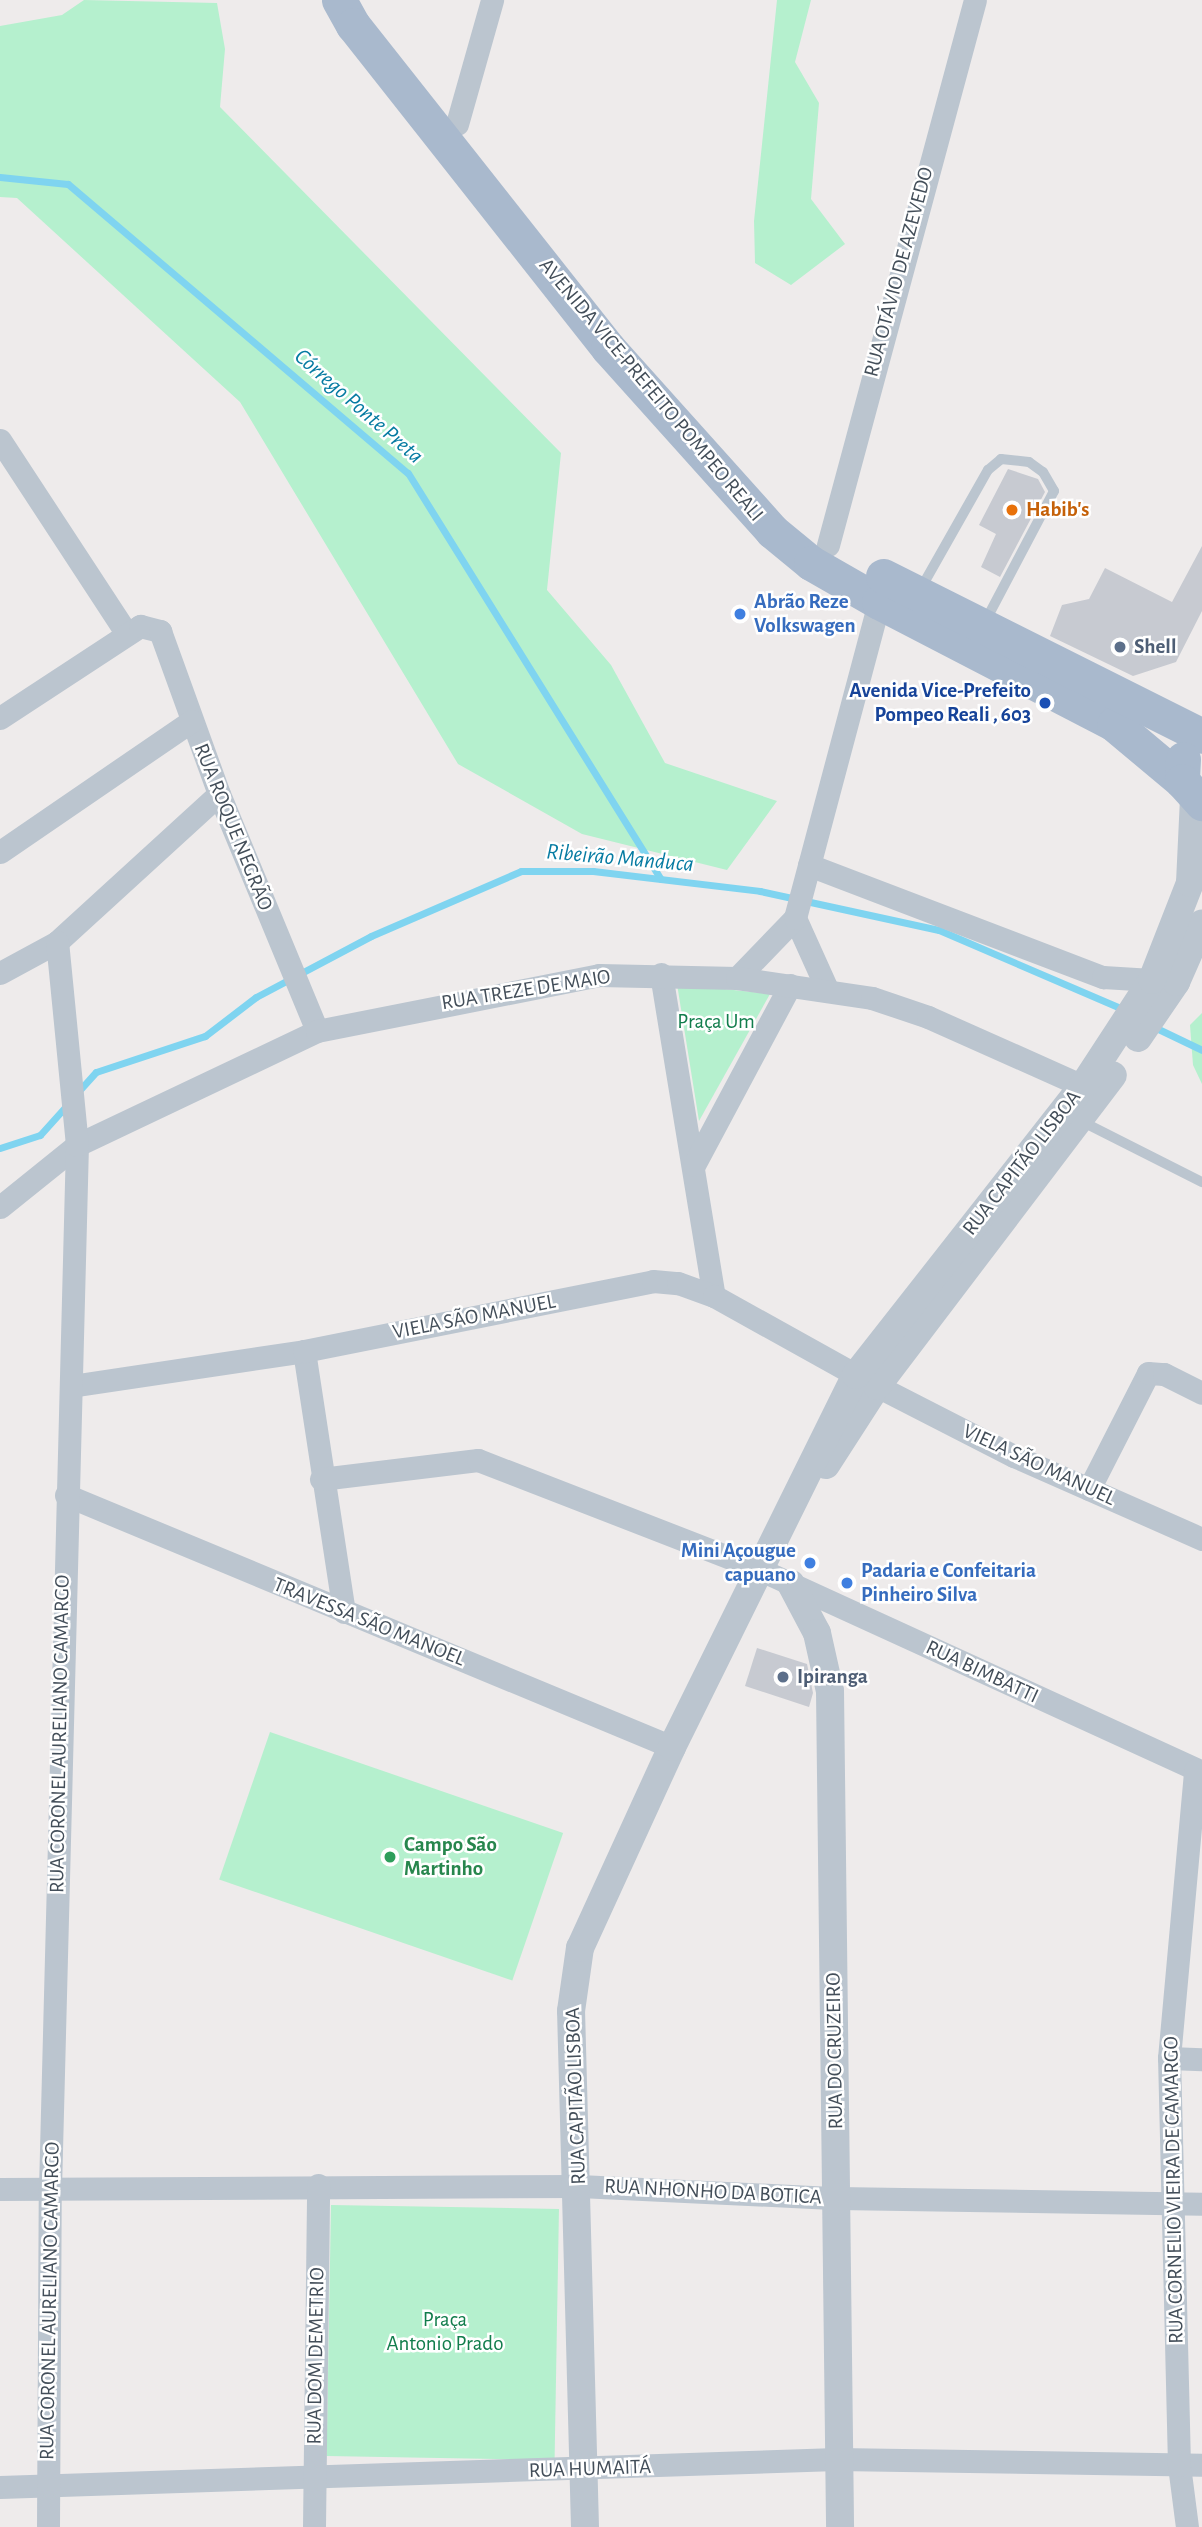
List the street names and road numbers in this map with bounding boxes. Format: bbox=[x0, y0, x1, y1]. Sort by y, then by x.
street label: RUA OTÁVIO DE AZEVEDO bbox=[859, 164, 939, 380]
street label: AVENIDA VICE-PREFEITO POMPEO REALI bbox=[533, 253, 769, 527]
street label: RUA ROQUE NEGRÃO bbox=[188, 740, 278, 914]
street label: RUA TREZE DE MAIO bbox=[440, 964, 612, 1016]
street label: RUA CAPITÃO LISBOA bbox=[957, 1085, 1087, 1241]
street label: VIELA SÃO MANUEL bbox=[390, 1289, 558, 1345]
street label: VIELA SÃO MANUEL bbox=[959, 1419, 1119, 1511]
street label: TRAVESSA SÃO MANOEL bbox=[269, 1572, 469, 1672]
street label: RUA CORONEL AURELIANO CAMARGO bbox=[45, 1575, 75, 1893]
street label: RUA BIMBATTI bbox=[922, 1635, 1042, 1709]
street label: RUA DO CRUZEIRO bbox=[821, 1972, 849, 2130]
street label: RUA CAPITÃO LISBOA bbox=[560, 2007, 592, 2185]
street label: RUA CORNELIO VIEIRA DE CAMARGO bbox=[1159, 2036, 1189, 2344]
street label: RUA CORONEL AURELIANO CAMARGO bbox=[35, 2142, 65, 2460]
street label: RUA NHONHO DA BOTICA bbox=[604, 2174, 822, 2210]
street label: RUA DOM DEMETRIO bbox=[302, 2267, 330, 2445]
street label: RUA HUMAITÁ bbox=[528, 2454, 652, 2484]

